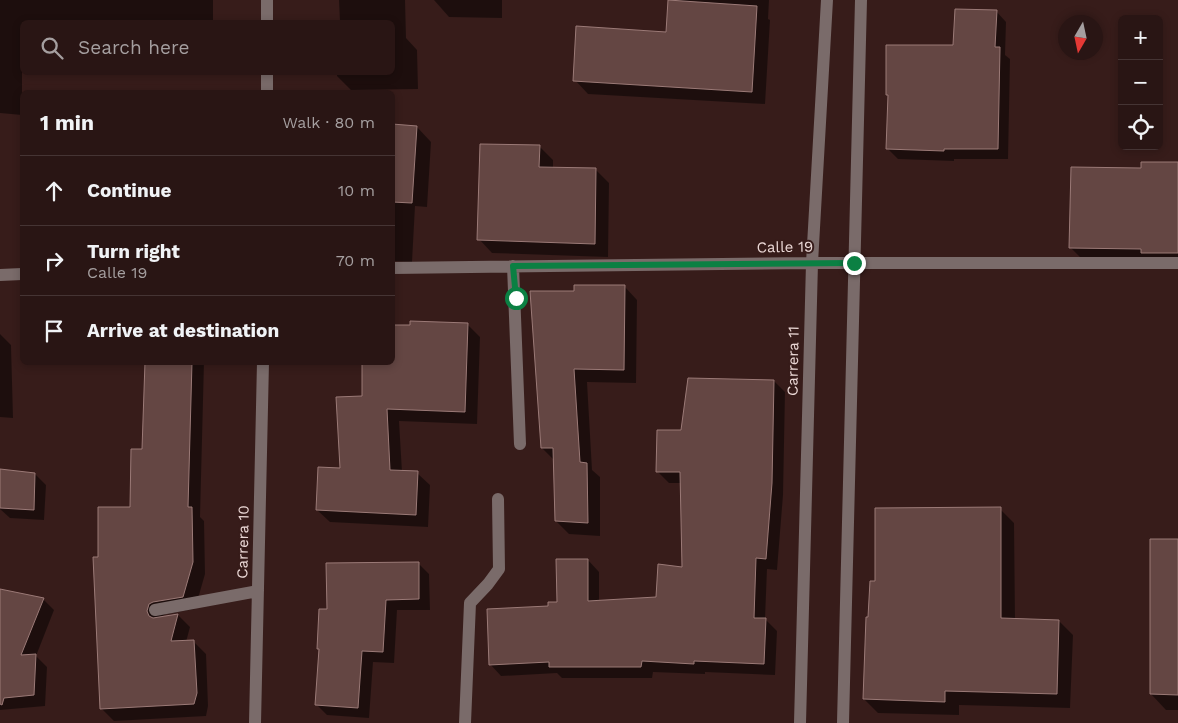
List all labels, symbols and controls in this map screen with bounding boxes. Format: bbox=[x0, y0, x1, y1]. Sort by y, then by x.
north arrow bbox=[1058, 15, 1103, 60]
map controls bbox=[1118, 15, 1163, 150]
button: + bbox=[1118, 15, 1163, 60]
search box bbox=[20, 20, 395, 75]
icon: search bbox=[38, 34, 66, 62]
text: Search here bbox=[78, 36, 189, 59]
button: − bbox=[1118, 60, 1163, 105]
button: locate bbox=[1118, 105, 1163, 150]
text: 1 min bbox=[40, 110, 94, 135]
text: Walk · 80 m bbox=[283, 113, 375, 132]
icon: ahead bbox=[40, 177, 68, 205]
text: Continue bbox=[87, 179, 171, 202]
text: 10 m bbox=[338, 181, 375, 200]
street label: Calle 19 bbox=[757, 238, 813, 256]
text: Turn right bbox=[87, 240, 180, 263]
icon: right bbox=[40, 247, 68, 275]
text: 70 m bbox=[336, 251, 375, 270]
route end bbox=[843, 252, 866, 275]
text: Calle 19 bbox=[87, 263, 147, 282]
route start bbox=[505, 287, 528, 310]
icon: arrive bbox=[40, 317, 68, 345]
text: Arrive at destination bbox=[87, 319, 279, 342]
street label: Carrera 11 bbox=[783, 326, 803, 396]
street label: Carrera 10 bbox=[233, 505, 253, 579]

